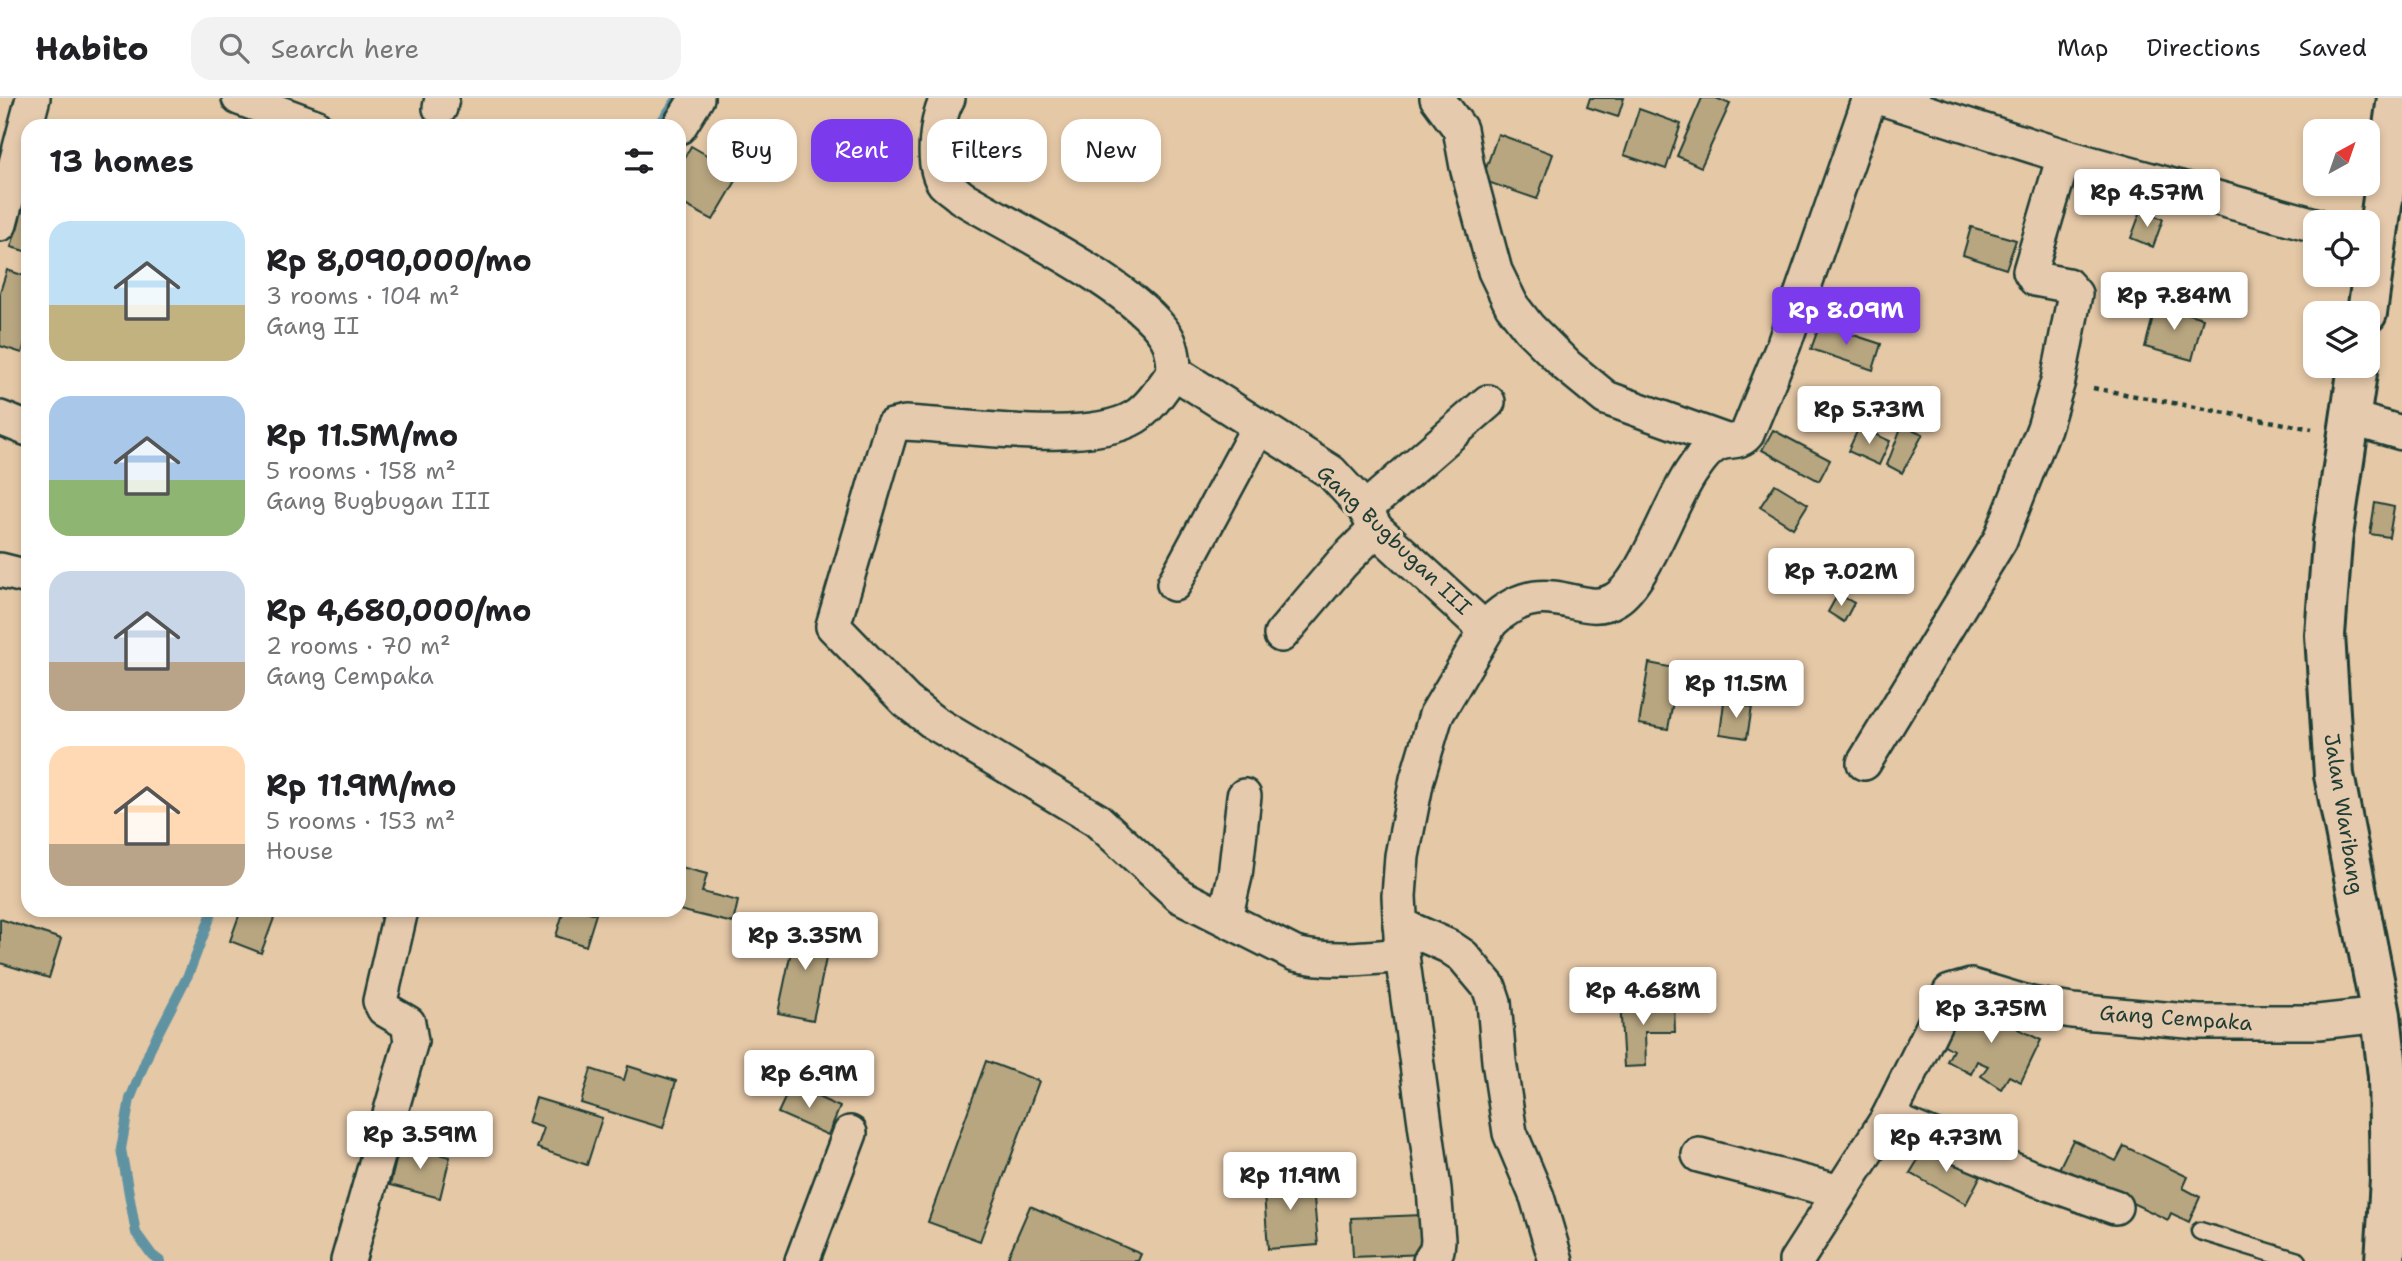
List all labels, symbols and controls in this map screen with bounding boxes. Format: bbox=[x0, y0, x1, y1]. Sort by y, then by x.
search box bbox=[191, 17, 681, 80]
text: Habito bbox=[35, 26, 149, 71]
icon: search bbox=[215, 29, 253, 67]
text: Search here bbox=[271, 31, 419, 66]
text: Map bbox=[2057, 32, 2108, 64]
text: Directions bbox=[2146, 32, 2261, 64]
text: Saved bbox=[2299, 32, 2367, 64]
chip: Buy bbox=[707, 119, 797, 182]
chip: Rent bbox=[811, 119, 913, 182]
chip: Filters bbox=[927, 119, 1047, 182]
chip: New bbox=[1061, 119, 1161, 182]
north arrow bbox=[2303, 119, 2380, 196]
map controls bbox=[2303, 119, 2380, 378]
text: 13 homes bbox=[49, 141, 194, 182]
icon: filters bbox=[620, 142, 658, 180]
pin: Rp 4.57M bbox=[2075, 170, 2219, 229]
text: Rp 4.57M bbox=[2090, 177, 2204, 207]
button: locate bbox=[2303, 210, 2380, 287]
text: Rp 8,090,000/mo bbox=[266, 240, 532, 281]
icon: home bbox=[105, 249, 189, 333]
pin: Rp 7.84M bbox=[2102, 272, 2246, 332]
text: Rp 7.84M bbox=[2117, 280, 2231, 310]
text: 3 rooms · 104 m² bbox=[266, 281, 459, 311]
pin: Rp 8.09M bbox=[1774, 288, 1918, 347]
text: Rp 8.09M bbox=[1788, 295, 1904, 325]
button: layers bbox=[2303, 301, 2380, 378]
text: Gang II bbox=[266, 311, 359, 341]
pin: Rp 5.73M bbox=[1797, 386, 1941, 446]
text: Rp 5.73M bbox=[1813, 394, 1925, 424]
text: Rp 11.5M/mo bbox=[266, 415, 458, 456]
icon: home bbox=[105, 424, 189, 508]
text: 5 rooms · 158 m² bbox=[266, 456, 456, 486]
street label: Gang Bugbugan III bbox=[1311, 459, 1477, 621]
text: Gang Bugbugan III bbox=[266, 486, 490, 516]
pin: Rp 7.02M bbox=[1769, 548, 1913, 608]
text: Rp 7.02M bbox=[1784, 556, 1898, 586]
text: Rp 4,680,000/mo bbox=[266, 590, 532, 631]
icon: home bbox=[105, 599, 189, 683]
text: 2 rooms · 70 m² bbox=[266, 631, 451, 661]
pin: Rp 11.5M bbox=[1664, 660, 1808, 720]
text: Gang Cempaka bbox=[266, 661, 434, 691]
text: Rp 11.5M bbox=[1685, 668, 1787, 698]
street label: Jalan Waribang bbox=[2317, 732, 2371, 896]
text: Rp 11.9M/mo bbox=[266, 765, 457, 806]
icon: home bbox=[105, 774, 189, 858]
text: 5 rooms · 153 m² bbox=[266, 806, 455, 836]
text: House bbox=[266, 836, 334, 866]
pin: Rp 3.35M bbox=[733, 912, 877, 972]
text: Rp 3.35M bbox=[748, 920, 862, 950]
pin: Rp 4.68M bbox=[1571, 968, 1715, 1027]
text: Rp 4.68M bbox=[1585, 975, 1701, 1005]
pin: Rp 3.75M bbox=[1919, 986, 2063, 1045]
text: Rp 3.75M bbox=[1935, 993, 2047, 1023]
street label: Gang Cempaka bbox=[2099, 999, 2253, 1037]
pin: Rp 6.9M bbox=[744, 1051, 874, 1110]
text: Rp 6.9M bbox=[760, 1058, 858, 1088]
pin: Rp 3.59M bbox=[348, 1112, 492, 1171]
pin: Rp 4.73M bbox=[1874, 1114, 2018, 1174]
text: Rp 3.59M bbox=[363, 1119, 477, 1149]
text: Rp 4.73M bbox=[1890, 1122, 2002, 1152]
pin: Rp 11.9M bbox=[1218, 1152, 1362, 1212]
text: Rp 11.9M bbox=[1239, 1160, 1341, 1190]

